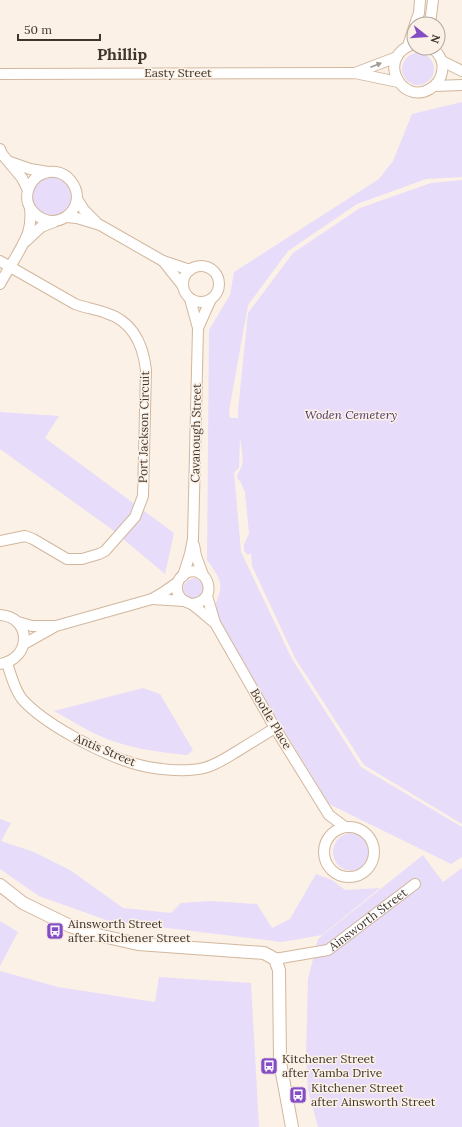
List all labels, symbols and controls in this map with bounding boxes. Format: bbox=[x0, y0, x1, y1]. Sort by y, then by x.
scale bar bbox=[18, 16, 100, 42]
north arrow bbox=[406, 16, 446, 56]
text: 50 m bbox=[24, 22, 52, 37]
text: N bbox=[427, 33, 444, 46]
district label: Phillip bbox=[97, 44, 147, 64]
one-way arrow bbox=[370, 61, 382, 67]
street label: Easty Street bbox=[144, 65, 212, 80]
street label: Port Jackson Circuit bbox=[135, 370, 152, 483]
street label: Cavanough Street bbox=[187, 383, 204, 483]
park label: Woden Cemetery bbox=[305, 407, 397, 422]
street label: Bootle Place bbox=[247, 685, 296, 752]
street label: Antis Street bbox=[71, 729, 139, 769]
street label: Ainsworth Street bbox=[325, 884, 410, 954]
place label: Ainsworth Street after Kitchener Street bbox=[67, 916, 191, 945]
bus stop icon: Ainsworth Street after Kitchener Street bbox=[45, 921, 65, 941]
place label: Kitchener Street after Yamba Drive bbox=[282, 1051, 383, 1080]
bus stop icon: Kitchener Street after Yamba Drive bbox=[259, 1056, 279, 1076]
place label: Kitchener Street after Ainsworth Street bbox=[311, 1080, 436, 1109]
bus stop icon: Kitchener Street after Ainsworth Street bbox=[288, 1085, 308, 1105]

